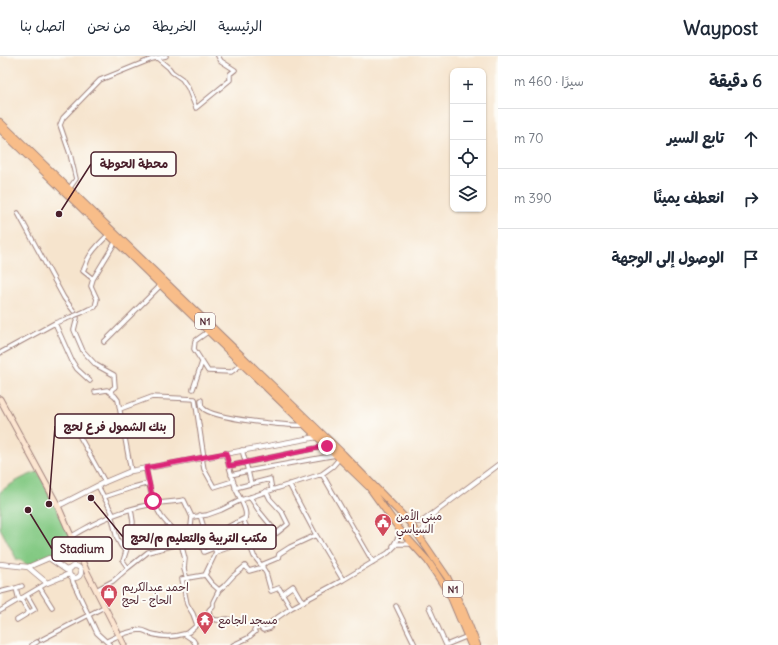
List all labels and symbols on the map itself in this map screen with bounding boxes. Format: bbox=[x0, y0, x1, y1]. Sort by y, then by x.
callout: محطة الحوطة bbox=[91, 152, 176, 176]
text: محطة الحوطة bbox=[100, 156, 168, 172]
road number: N1 bbox=[195, 313, 215, 329]
callout: بنك الشمول فرع لحج bbox=[55, 414, 174, 438]
text: بنك الشمول فرع لحج bbox=[63, 419, 167, 435]
route end bbox=[318, 437, 336, 455]
route start bbox=[144, 492, 162, 510]
place label: مبنى الأمن السياسي bbox=[396, 509, 442, 540]
public building icon: مبنى الأمن السياسي bbox=[373, 512, 393, 537]
callout: مكتب التربية والتعليم م/لحج bbox=[123, 525, 276, 549]
text: مكتب التربية والتعليم م/لحج bbox=[130, 530, 268, 547]
callout: Stadium bbox=[52, 537, 112, 561]
text: Stadium bbox=[60, 541, 105, 556]
place label: احمد عبدالكريم الحاج - لحج bbox=[122, 580, 189, 608]
road number: N1 bbox=[443, 581, 463, 597]
shop icon: احمد عبدالكريم الحاج - لحج bbox=[99, 583, 119, 608]
temple icon: مسجد الجامع bbox=[195, 610, 215, 635]
place label: مسجد الجامع bbox=[218, 613, 278, 629]

